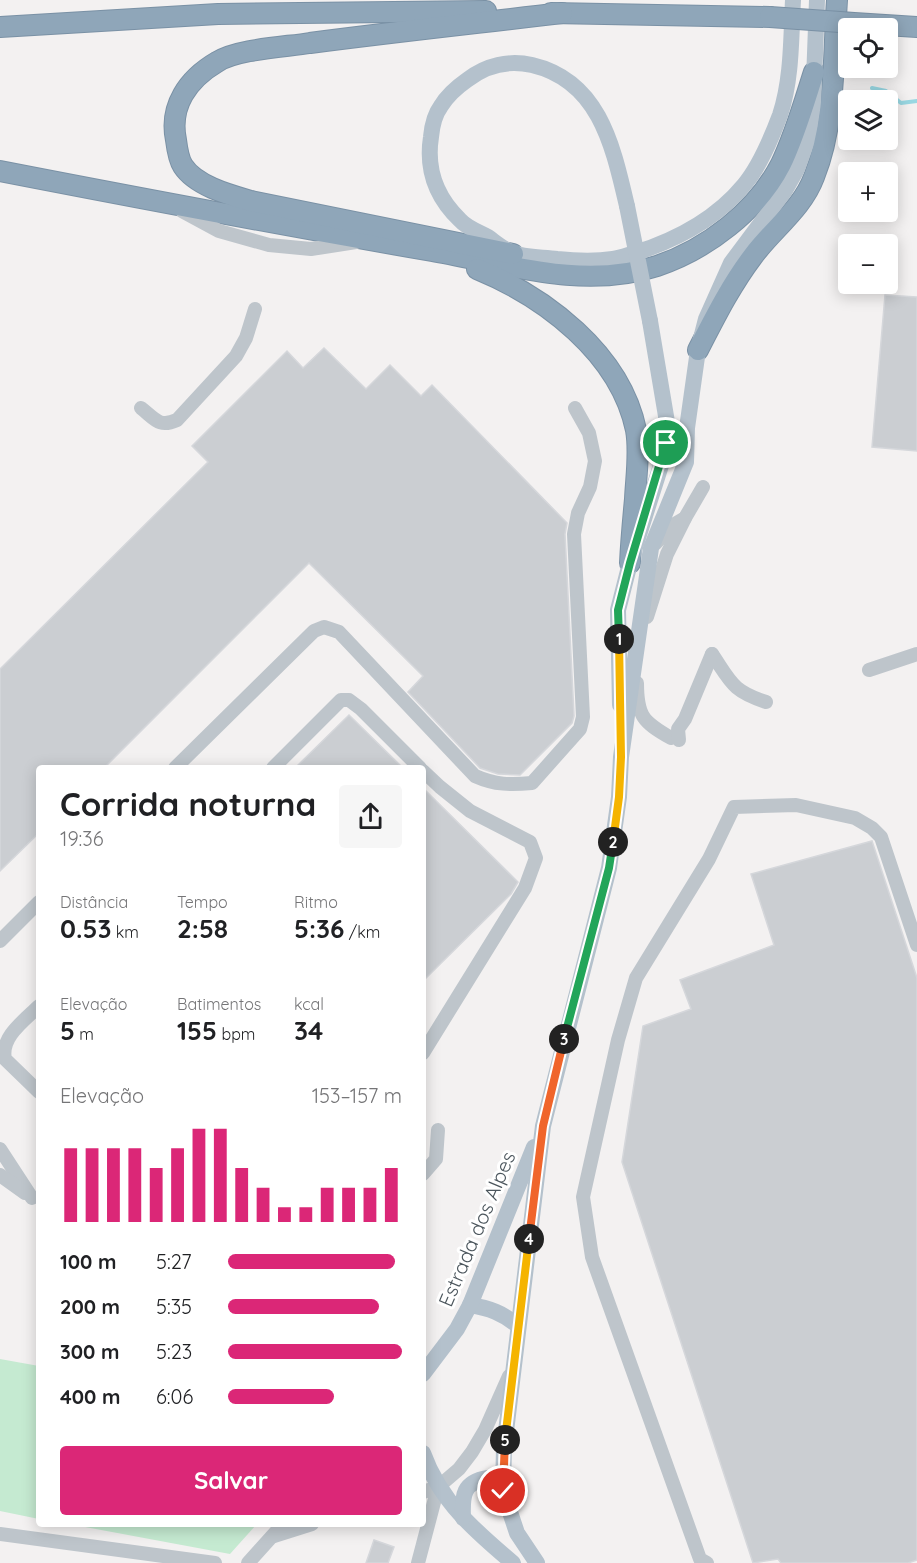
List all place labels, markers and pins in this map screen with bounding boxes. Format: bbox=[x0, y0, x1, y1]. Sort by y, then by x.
pin bbox=[640, 417, 691, 468]
pin: 1 bbox=[604, 624, 634, 654]
pin: 2 bbox=[598, 827, 628, 857]
pin: 3 bbox=[549, 1024, 579, 1054]
pin: 4 bbox=[514, 1224, 544, 1254]
pin: 5 bbox=[490, 1425, 520, 1455]
pin bbox=[477, 1465, 528, 1516]

